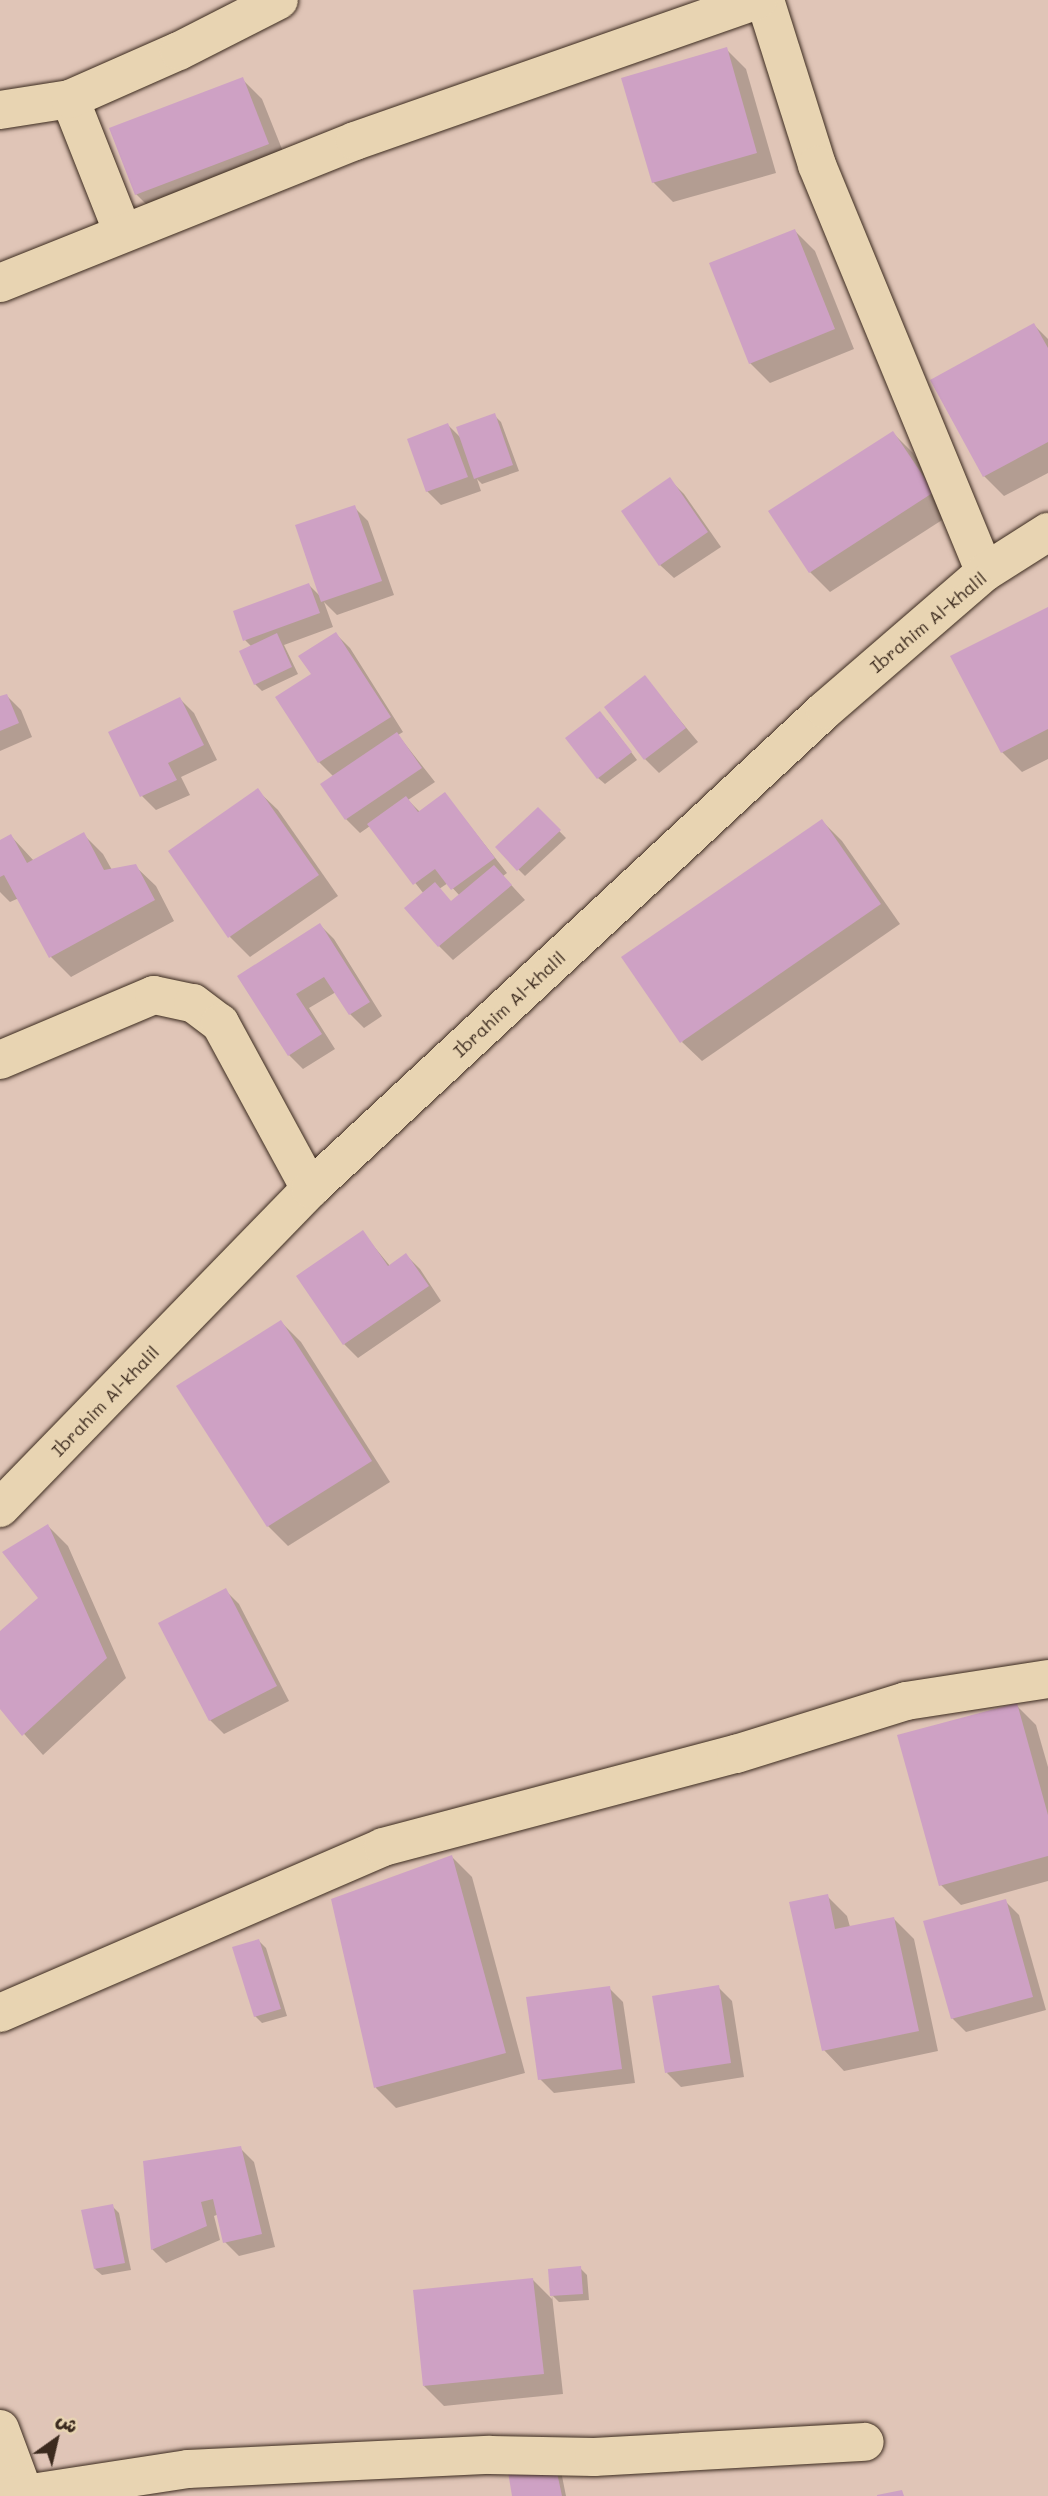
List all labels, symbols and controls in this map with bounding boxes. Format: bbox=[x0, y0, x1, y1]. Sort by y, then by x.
street label: Ibrahim Al-khalil bbox=[865, 567, 991, 677]
street label: Ibrahim Al-khalil bbox=[448, 947, 570, 1061]
street label: Ibrahim Al-khalil bbox=[47, 1341, 163, 1461]
north arrow bbox=[21, 2405, 91, 2475]
text: ش bbox=[52, 2406, 84, 2438]

